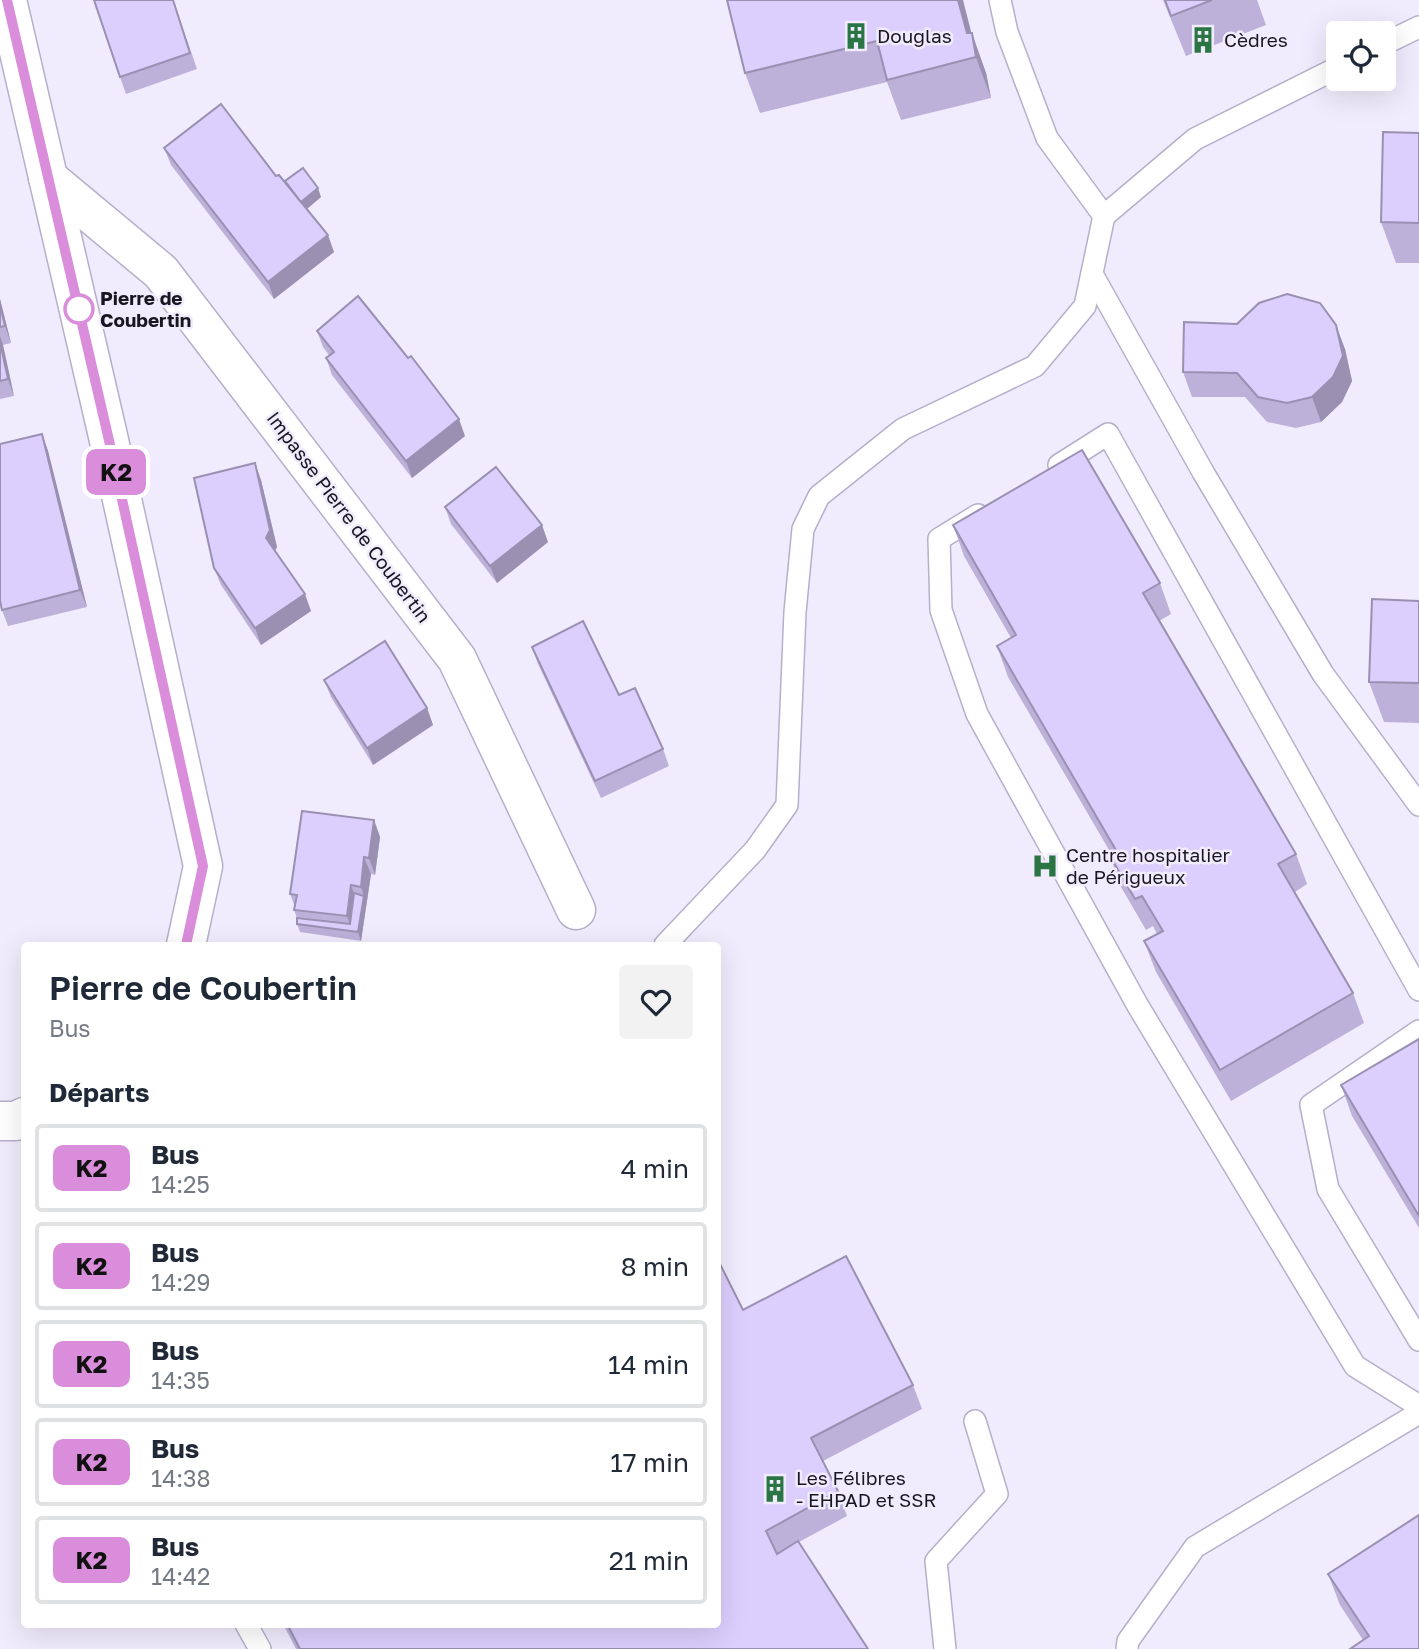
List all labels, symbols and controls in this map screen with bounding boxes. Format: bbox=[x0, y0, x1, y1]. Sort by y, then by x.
building icon: Douglas bbox=[841, 21, 871, 51]
map controls bbox=[1326, 21, 1396, 91]
button: locate bbox=[1326, 21, 1396, 91]
place label: Douglas bbox=[877, 24, 952, 47]
building icon: Cèdres bbox=[1188, 25, 1218, 55]
place label: Cèdres bbox=[1224, 28, 1288, 51]
place label: Pierre de Coubertin bbox=[100, 286, 191, 331]
marker: Pierre de Coubertin bbox=[64, 294, 94, 324]
street label: Impasse Pierre de Coubertin bbox=[263, 407, 436, 627]
line badge: K2 bbox=[85, 449, 148, 495]
text: K2 bbox=[100, 457, 132, 486]
place label: Centre hospitalier de Périgueux bbox=[1066, 843, 1230, 888]
hospital icon: Centre hospitalier de Périgueux bbox=[1030, 851, 1060, 881]
button: heart bbox=[619, 965, 693, 1039]
text: Pierre de Coubertin bbox=[49, 968, 357, 1007]
text: Bus bbox=[49, 1014, 91, 1042]
text: Départs bbox=[49, 1077, 150, 1108]
text: Bus bbox=[151, 1139, 199, 1170]
text: K2 bbox=[75, 1153, 108, 1182]
text: 4 min bbox=[621, 1153, 689, 1184]
text: 14:25 bbox=[151, 1170, 210, 1198]
text: Bus bbox=[151, 1237, 199, 1268]
text: K2 bbox=[75, 1251, 108, 1280]
text: 8 min bbox=[621, 1251, 689, 1282]
text: 14:29 bbox=[151, 1268, 210, 1296]
text: Bus bbox=[151, 1335, 199, 1366]
text: K2 bbox=[75, 1349, 108, 1378]
text: 14 min bbox=[608, 1349, 689, 1380]
text: 14:35 bbox=[151, 1366, 210, 1394]
text: Bus bbox=[151, 1433, 199, 1464]
text: K2 bbox=[75, 1447, 108, 1476]
text: 17 min bbox=[610, 1447, 689, 1478]
text: 14:38 bbox=[151, 1464, 211, 1492]
place label: Les Félibres - EHPAD et SSR bbox=[796, 1466, 936, 1511]
building icon: Les Félibres - EHPAD et SSR bbox=[760, 1474, 790, 1504]
text: Bus bbox=[151, 1531, 199, 1562]
text: K2 bbox=[75, 1545, 108, 1574]
text: 21 min bbox=[609, 1545, 689, 1576]
text: 14:42 bbox=[151, 1562, 210, 1590]

